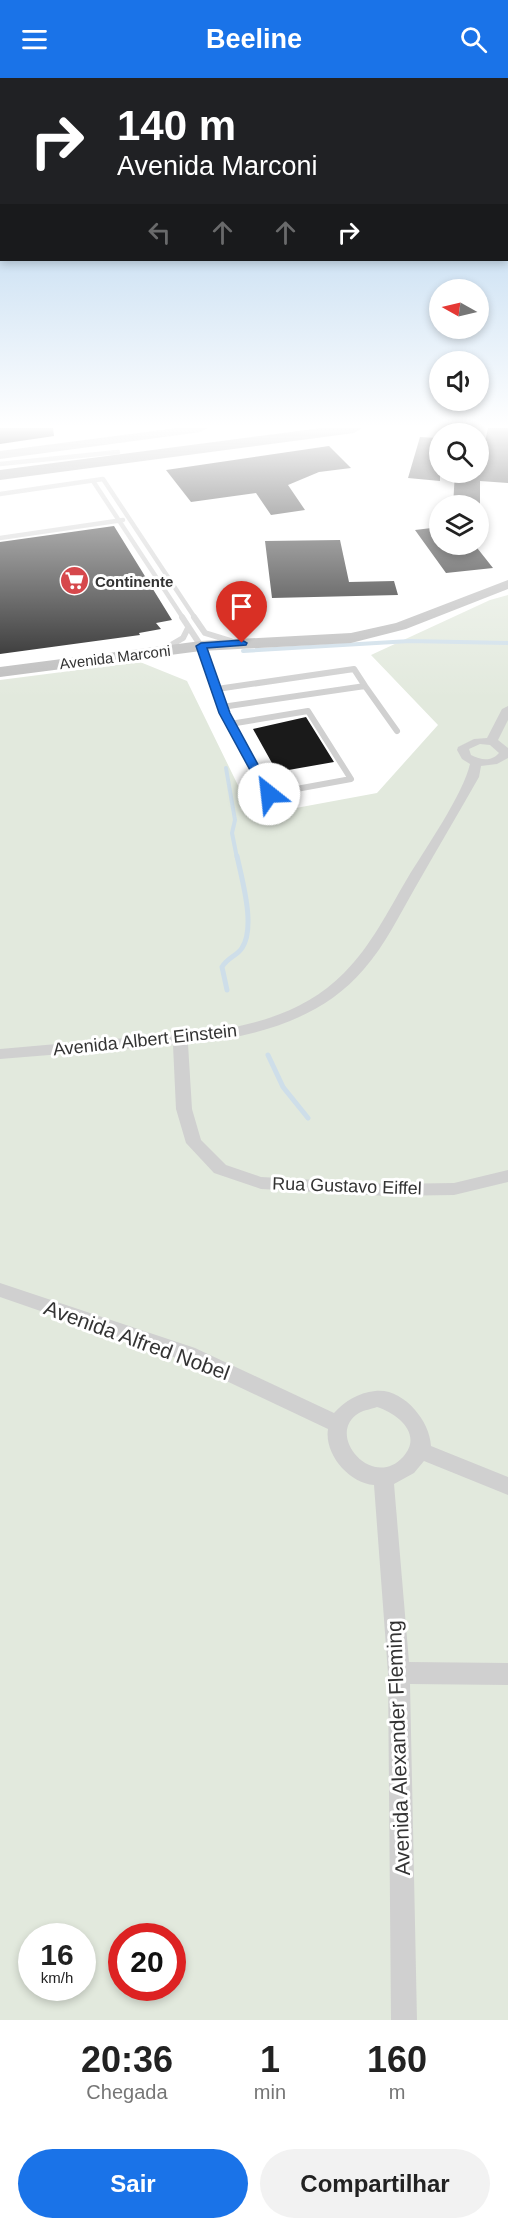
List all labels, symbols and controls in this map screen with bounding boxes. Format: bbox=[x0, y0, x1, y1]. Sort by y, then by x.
icon: menu bbox=[18, 23, 51, 56]
icon: search bbox=[457, 23, 490, 56]
text: Beeline bbox=[206, 24, 302, 54]
icon: right bbox=[18, 102, 96, 180]
text: 140 m bbox=[117, 102, 236, 149]
text: Avenida Marconi bbox=[117, 151, 318, 181]
icon: left bbox=[143, 216, 176, 249]
icon: ahead bbox=[206, 216, 239, 249]
icon: ahead bbox=[269, 216, 302, 249]
icon: right bbox=[332, 216, 365, 249]
north arrow bbox=[429, 279, 489, 339]
map controls bbox=[429, 279, 489, 555]
button: sound bbox=[429, 351, 489, 411]
button: search bbox=[429, 423, 489, 483]
button: layers bbox=[429, 495, 489, 555]
supermarket icon: Continente bbox=[58, 565, 90, 597]
place label: Continente bbox=[95, 573, 173, 590]
pin bbox=[216, 581, 267, 643]
icon: arrive bbox=[225, 590, 258, 623]
street label: Avenida Marconi bbox=[59, 642, 171, 672]
position arrow bbox=[237, 762, 301, 826]
street label: Avenida Albert Einstein bbox=[52, 1020, 238, 1060]
street label: Rua Gustavo Eiffel bbox=[272, 1173, 422, 1199]
street label: Avenida Alfred Nobel bbox=[41, 1296, 233, 1384]
street label: Avenida Alexander Fleming bbox=[382, 1620, 414, 1876]
speed limit sign: 20 bbox=[108, 1923, 186, 2001]
text: 16 bbox=[40, 1938, 74, 1971]
text: km/h bbox=[41, 1969, 73, 1986]
text: 20:36 bbox=[81, 2039, 173, 2080]
text: 1 bbox=[260, 2039, 280, 2080]
text: 160 bbox=[367, 2039, 427, 2080]
text: Chegada bbox=[86, 2081, 168, 2103]
text: min bbox=[254, 2081, 286, 2103]
text: m bbox=[389, 2081, 405, 2103]
button: Sair bbox=[18, 2149, 248, 2218]
button: Compartilhar bbox=[260, 2149, 490, 2218]

